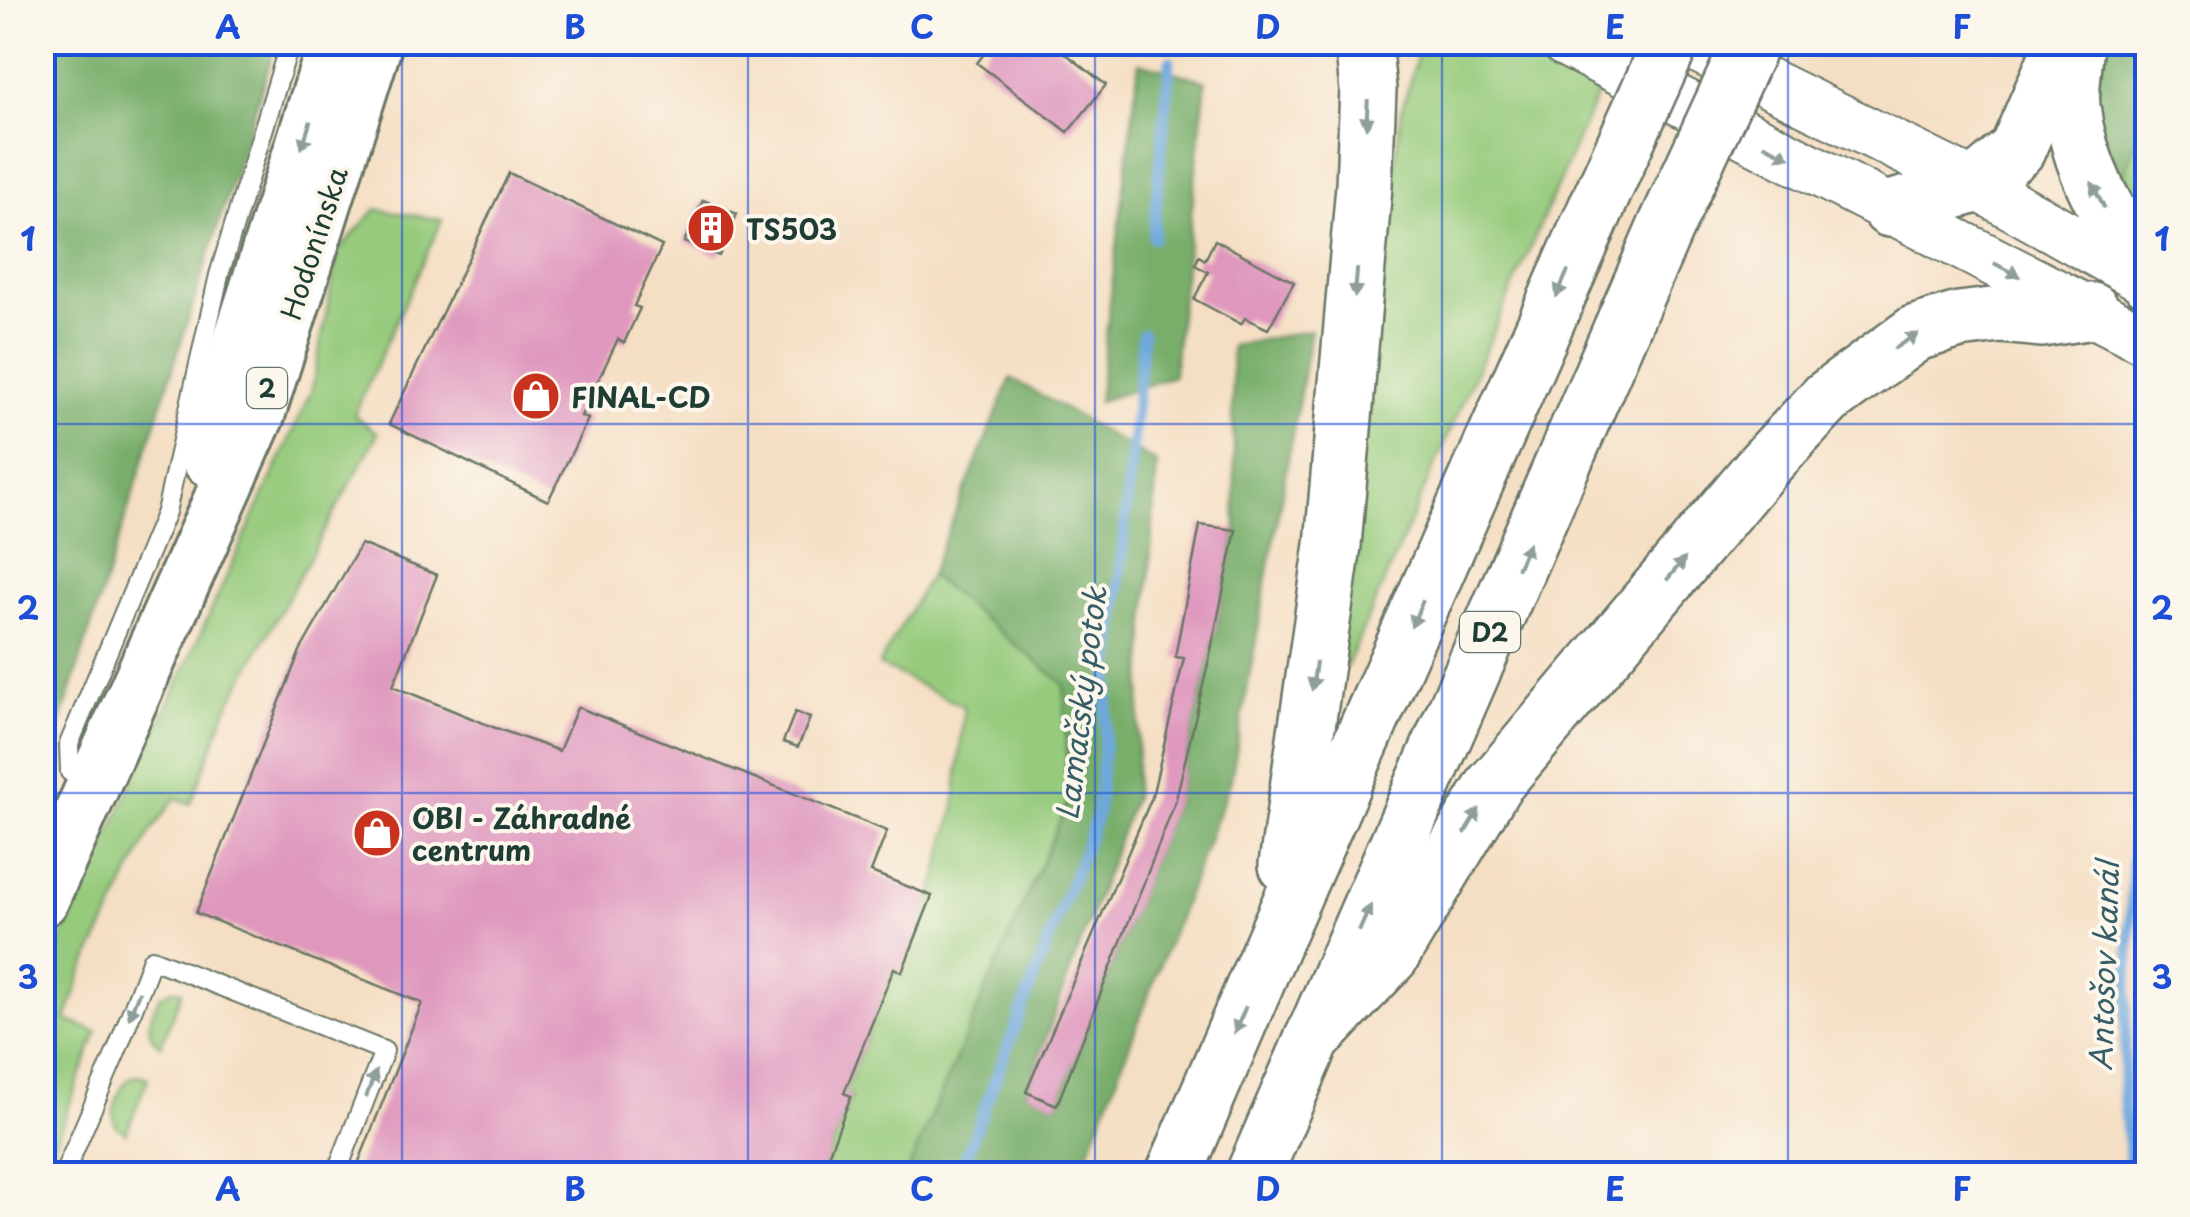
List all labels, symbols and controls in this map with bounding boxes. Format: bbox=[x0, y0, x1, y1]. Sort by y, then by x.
text: A bbox=[215, 2, 241, 50]
text: B bbox=[564, 2, 586, 50]
text: C bbox=[910, 2, 934, 50]
text: D bbox=[1255, 2, 1281, 50]
text: E bbox=[1605, 2, 1625, 50]
text: F bbox=[1953, 2, 1971, 50]
one-way arrow bbox=[1359, 99, 1375, 131]
one-way arrow bbox=[297, 121, 312, 151]
one-way arrow bbox=[1762, 142, 1791, 159]
street label: Hodonínska bbox=[268, 160, 358, 325]
one-way arrow bbox=[2090, 180, 2107, 209]
building icon: TS503 bbox=[685, 202, 737, 254]
place label: TS503 bbox=[746, 207, 837, 250]
text: 1 bbox=[20, 214, 36, 262]
text: 1 bbox=[2154, 214, 2170, 262]
one-way arrow bbox=[1992, 261, 2021, 278]
one-way arrow bbox=[1347, 268, 1363, 300]
one-way arrow bbox=[1554, 269, 1570, 299]
one-way arrow bbox=[1892, 332, 1919, 351]
road number: 2 bbox=[247, 368, 287, 408]
shop icon: FINAL-CD bbox=[510, 370, 562, 422]
place label: FINAL-CD bbox=[571, 375, 711, 418]
one-way arrow bbox=[1515, 541, 1531, 571]
one-way arrow bbox=[1665, 557, 1687, 582]
text: 2 bbox=[17, 583, 39, 631]
water label: Lamačský potok bbox=[1043, 583, 1117, 822]
text: 2 bbox=[2151, 583, 2173, 631]
one-way arrow bbox=[1409, 599, 1425, 629]
road number: D2 bbox=[1460, 612, 1520, 652]
one-way arrow bbox=[1306, 661, 1322, 692]
place label: OBI - Záhradné centrum bbox=[412, 796, 631, 871]
shop icon: OBI - Záhradné centrum bbox=[351, 807, 403, 859]
one-way arrow bbox=[1463, 807, 1480, 835]
water label: Antošov kanál bbox=[2077, 856, 2129, 1071]
one-way arrow bbox=[1357, 903, 1373, 933]
text: 3 bbox=[18, 952, 38, 1000]
text: 3 bbox=[2152, 952, 2172, 1000]
one-way arrow bbox=[126, 990, 142, 1020]
one-way arrow bbox=[1231, 1005, 1247, 1035]
one-way arrow bbox=[364, 1068, 379, 1098]
text: A bbox=[215, 1164, 241, 1212]
text: B bbox=[564, 1164, 586, 1212]
text: C bbox=[910, 1164, 934, 1212]
text: D bbox=[1255, 1164, 1281, 1212]
text: E bbox=[1605, 1164, 1625, 1212]
text: F bbox=[1953, 1164, 1971, 1212]

